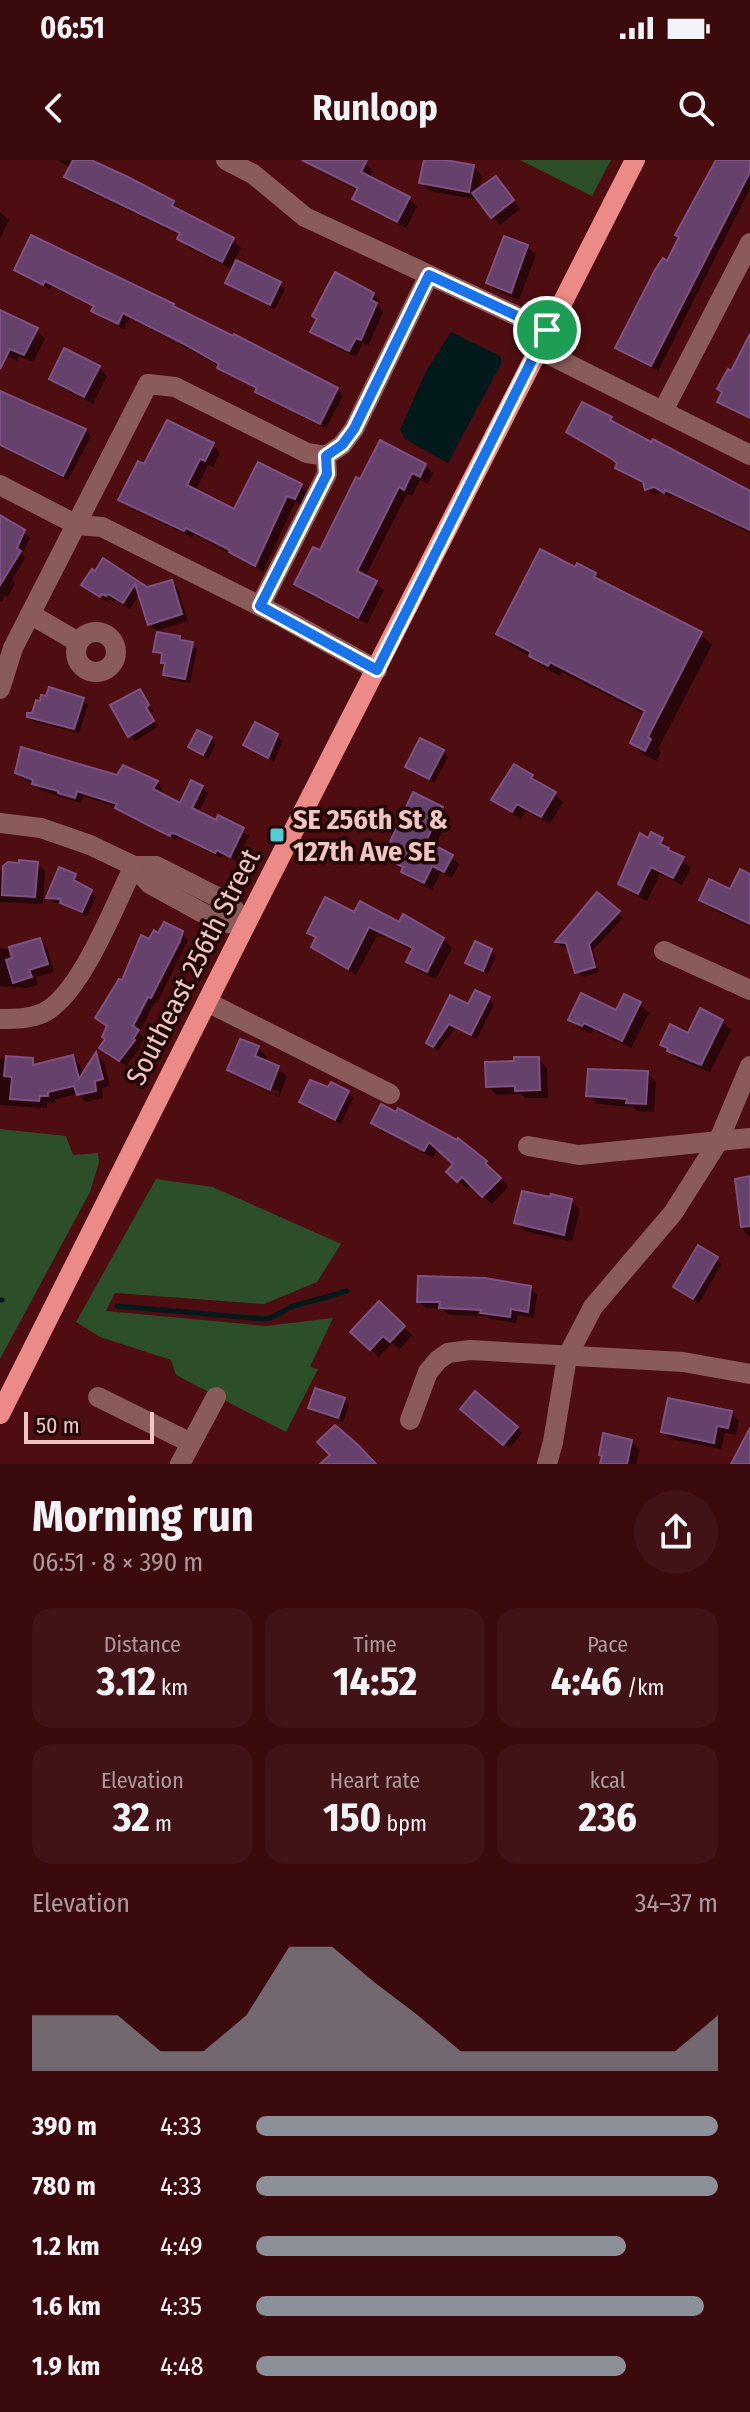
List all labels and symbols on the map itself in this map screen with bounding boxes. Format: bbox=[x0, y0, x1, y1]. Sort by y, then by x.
pin bbox=[513, 296, 581, 364]
place label: SE 256th St & 127th Ave SE bbox=[293, 803, 448, 868]
marker: SE 256th St & 127th Ave SE bbox=[268, 826, 286, 844]
street label: Southeast 256th Street bbox=[119, 843, 267, 1091]
scale bar bbox=[24, 1408, 154, 1444]

